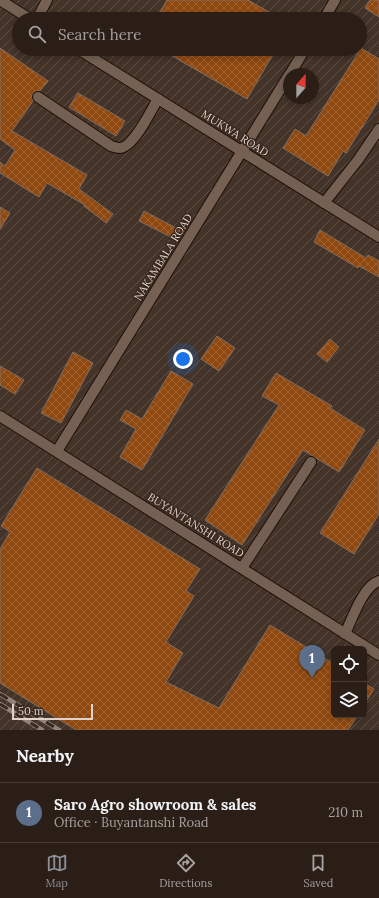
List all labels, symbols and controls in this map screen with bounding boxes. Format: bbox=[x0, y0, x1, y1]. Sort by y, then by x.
search box bbox=[12, 12, 367, 56]
icon: search bbox=[26, 23, 48, 45]
text: Search here bbox=[58, 25, 141, 44]
north arrow bbox=[283, 68, 319, 104]
street label: MUKWA ROAD bbox=[199, 107, 271, 159]
street label: NAKAMBALA ROAD bbox=[131, 211, 195, 303]
your location bbox=[173, 349, 193, 369]
street label: BUYANTANSHI ROAD bbox=[145, 490, 247, 560]
pin: 1 bbox=[299, 645, 325, 678]
map controls bbox=[331, 646, 367, 718]
button: locate bbox=[331, 646, 367, 682]
button: layers bbox=[331, 682, 367, 718]
scale bar bbox=[12, 702, 93, 721]
text: 50 m bbox=[18, 704, 44, 718]
text: Nearby bbox=[16, 745, 74, 767]
text: Saro Agro showroom & sales bbox=[54, 795, 256, 814]
text: 1 bbox=[26, 804, 32, 821]
text: 210 m bbox=[328, 804, 363, 821]
text: Office · Buyantanshi Road bbox=[54, 814, 209, 831]
tab: Map bbox=[46, 852, 68, 890]
tab: Directions bbox=[159, 852, 212, 890]
tab: Saved bbox=[304, 852, 333, 890]

